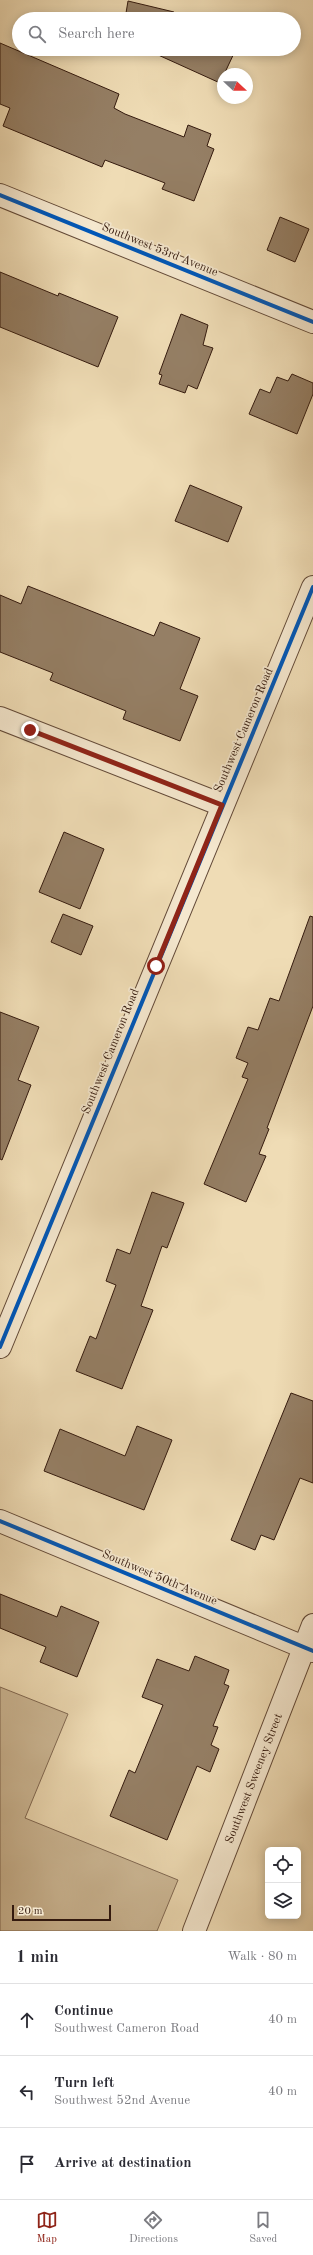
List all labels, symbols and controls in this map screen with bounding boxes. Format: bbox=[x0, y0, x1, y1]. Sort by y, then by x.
search box bbox=[12, 12, 301, 56]
icon: search bbox=[26, 23, 48, 45]
text: Search here bbox=[58, 27, 135, 42]
north arrow bbox=[217, 68, 253, 104]
street label: Southwest 53rd Avenue bbox=[100, 220, 220, 279]
street label: Southwest Cameron Road bbox=[212, 666, 276, 794]
route end bbox=[21, 721, 39, 739]
route start bbox=[147, 957, 165, 975]
street label: Southwest Cameron Road bbox=[80, 987, 142, 1116]
street label: Southwest 50th Avenue bbox=[100, 1547, 220, 1608]
street label: Southwest Sweeney Street bbox=[224, 1712, 285, 1845]
map controls bbox=[265, 1847, 301, 1919]
button: locate bbox=[265, 1847, 301, 1883]
button: layers bbox=[265, 1883, 301, 1919]
scale bar bbox=[12, 1903, 111, 1922]
text: 20 m bbox=[18, 1906, 43, 1917]
text: 1 min bbox=[16, 1949, 59, 1966]
text: Walk · 80 m bbox=[228, 1950, 297, 1963]
text: Continue bbox=[54, 2004, 113, 2019]
icon: ahead bbox=[16, 2009, 38, 2031]
text: 40 m bbox=[268, 2013, 297, 2026]
text: Southwest Cameron Road bbox=[54, 2022, 199, 2035]
text: Turn left bbox=[54, 2076, 114, 2091]
icon: left bbox=[16, 2081, 38, 2103]
text: 40 m bbox=[268, 2085, 297, 2098]
text: Southwest 52nd Avenue bbox=[54, 2094, 190, 2107]
icon: arrive bbox=[16, 2153, 38, 2175]
text: Arrive at destination bbox=[54, 2156, 192, 2171]
tab: Map bbox=[36, 2209, 58, 2247]
tab: Directions bbox=[129, 2209, 178, 2247]
tab: Saved bbox=[249, 2209, 277, 2247]

